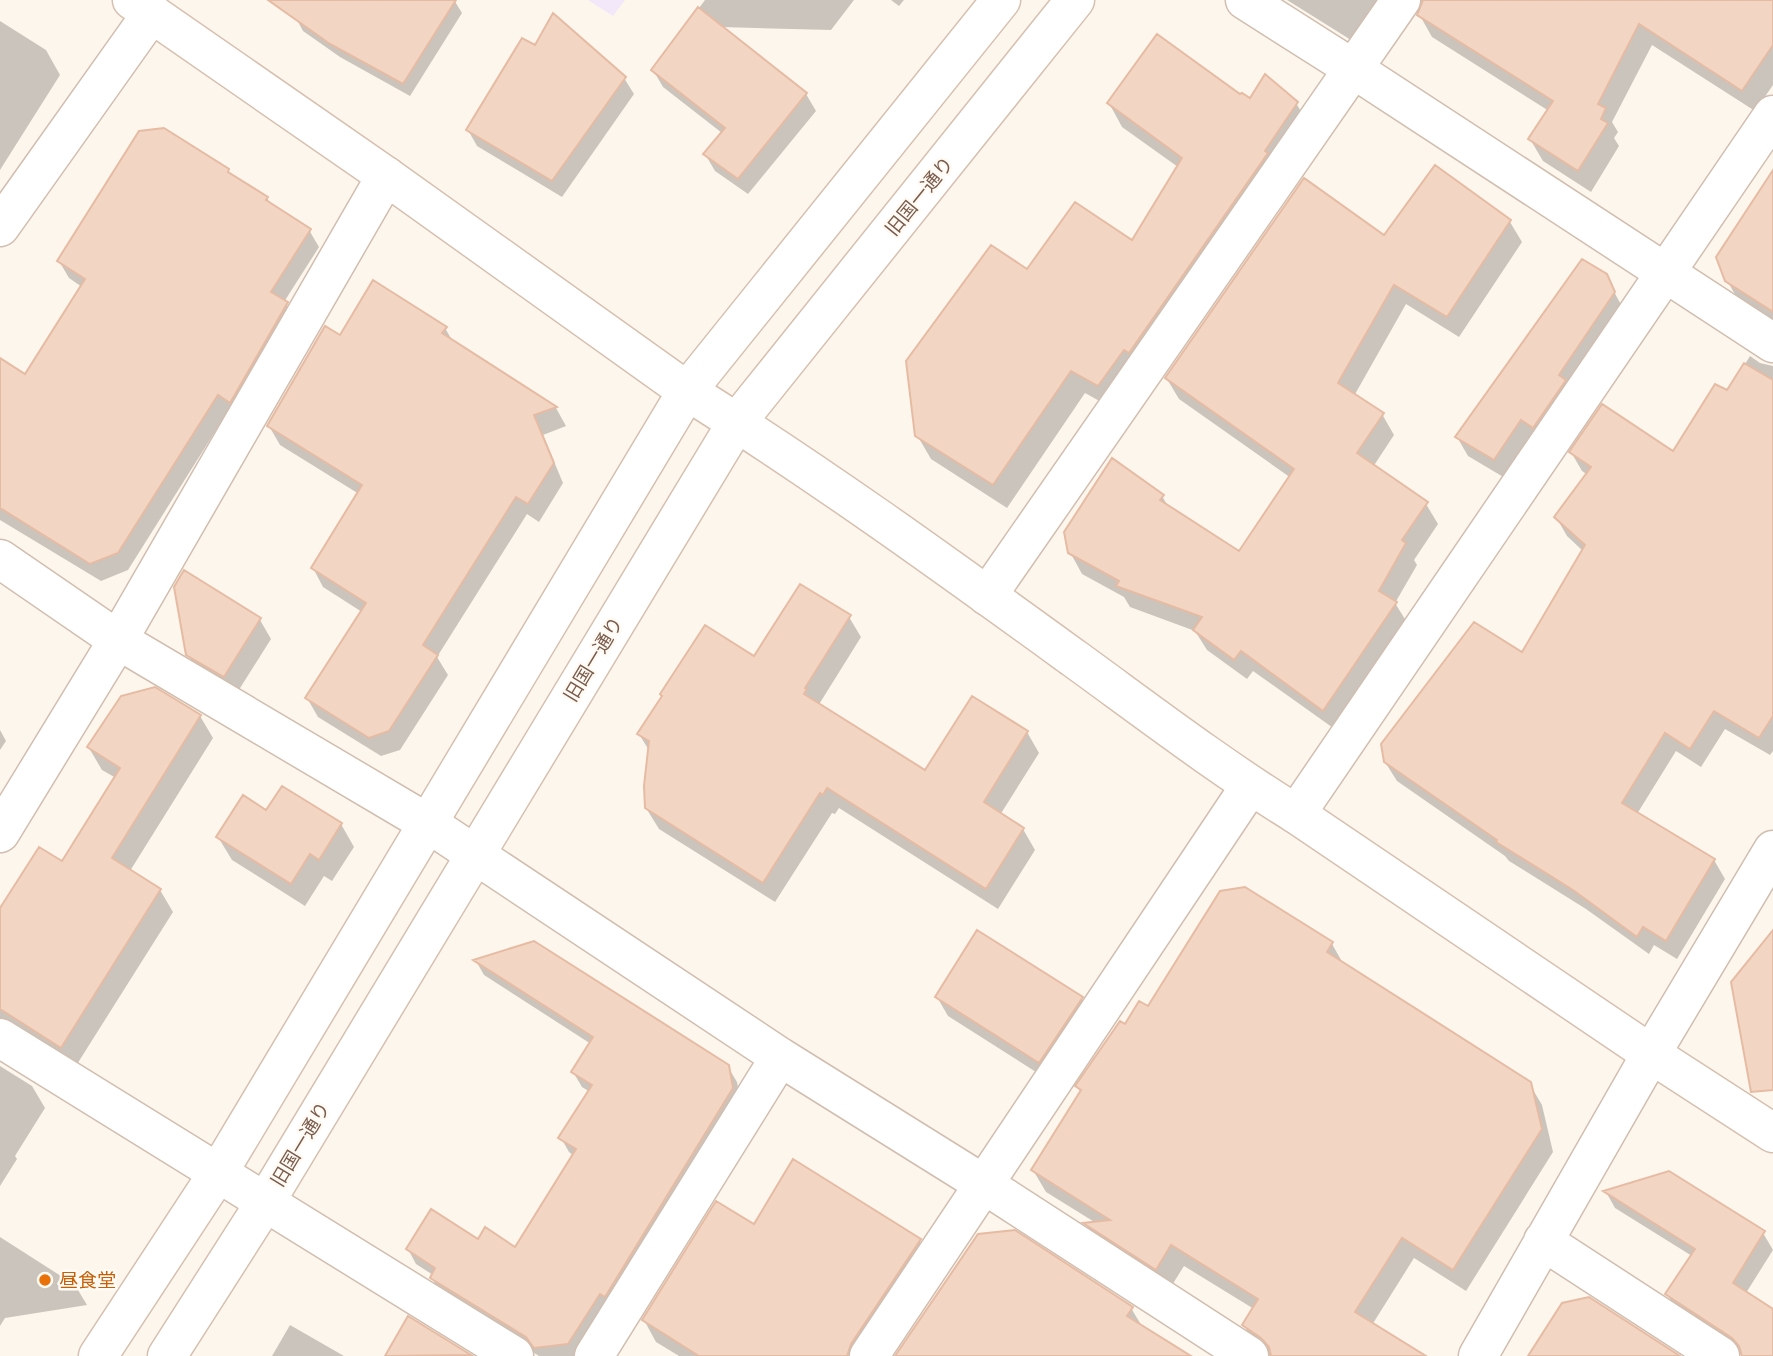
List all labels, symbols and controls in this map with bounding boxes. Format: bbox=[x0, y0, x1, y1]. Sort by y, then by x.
street label: 旧国一通り bbox=[879, 151, 959, 241]
street label: 旧国一通り bbox=[557, 612, 629, 706]
street label: 旧国一通り bbox=[264, 1097, 336, 1191]
place label: 昼食堂 bbox=[59, 1267, 116, 1293]
marker: 昼食堂 bbox=[37, 1272, 53, 1288]

